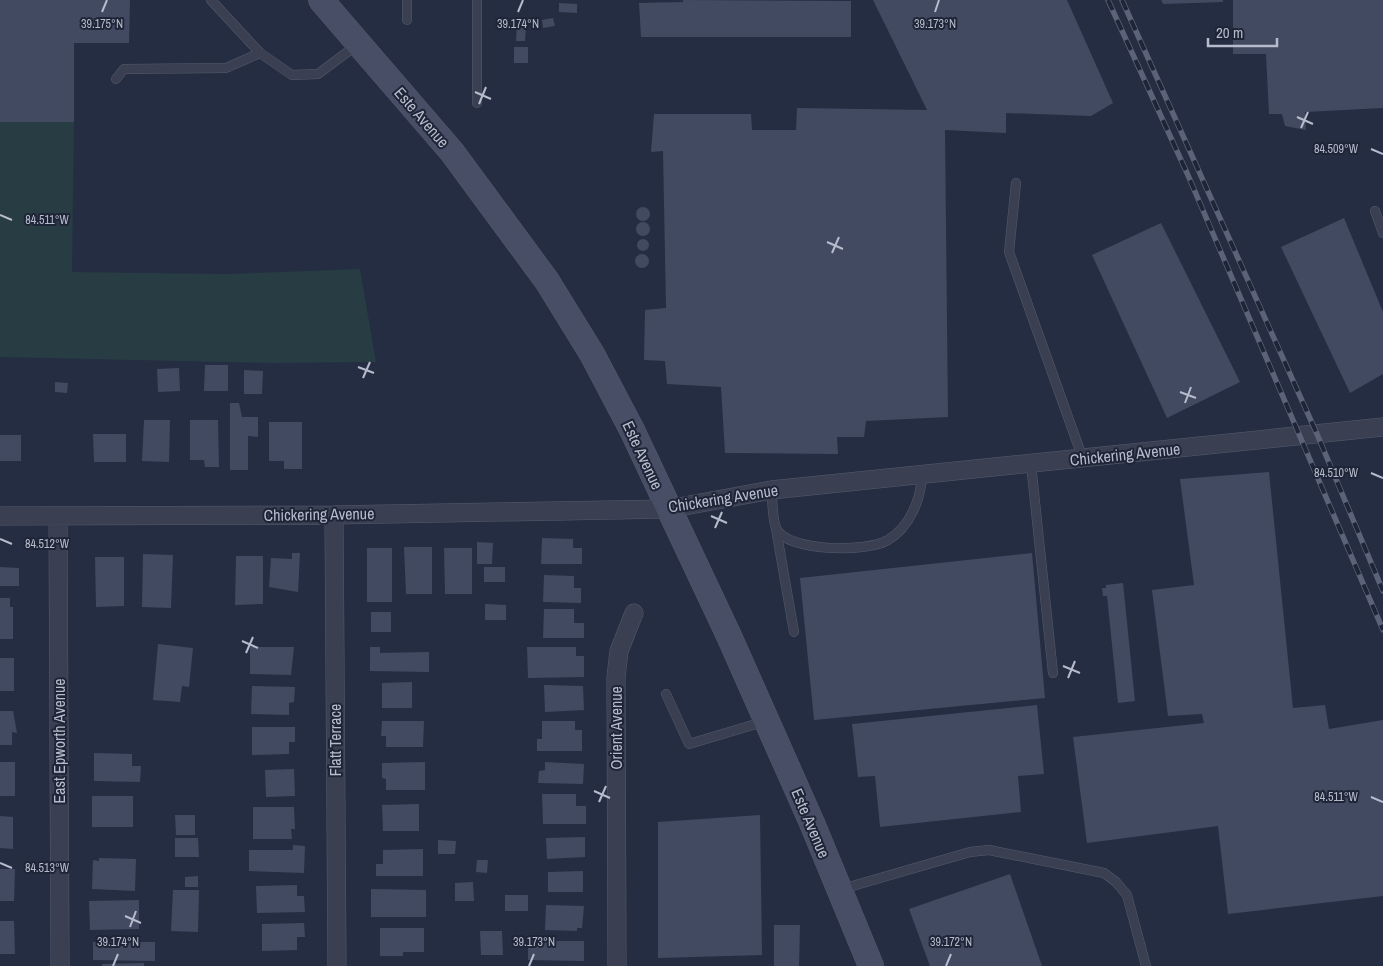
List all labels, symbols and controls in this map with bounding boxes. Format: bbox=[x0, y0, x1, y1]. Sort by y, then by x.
scale bar bbox=[1208, 15, 1277, 47]
text: 39.175°N bbox=[81, 16, 123, 32]
text: 39.174°N bbox=[497, 16, 539, 32]
text: 39.173°N bbox=[914, 16, 956, 32]
text: 20 m bbox=[1216, 22, 1243, 43]
street label: Este Avenue bbox=[390, 82, 454, 152]
text: 84.509°W bbox=[1314, 141, 1359, 157]
text: 84.511°W bbox=[25, 212, 69, 228]
street label: Este Avenue bbox=[618, 417, 668, 493]
street label: Chickering Avenue bbox=[1069, 437, 1181, 471]
text: 84.510°W bbox=[1314, 465, 1359, 481]
street label: Chickering Avenue bbox=[667, 478, 779, 518]
street label: Chickering Avenue bbox=[263, 502, 375, 526]
text: 84.512°W bbox=[25, 536, 70, 552]
street label: East Epworth Avenue bbox=[48, 678, 70, 804]
street label: Orient Avenue bbox=[605, 686, 627, 770]
street label: Flatt Terrace bbox=[324, 704, 346, 776]
street label: Este Avenue bbox=[787, 785, 835, 861]
text: 84.511°W bbox=[1314, 789, 1358, 805]
text: 84.513°W bbox=[25, 860, 70, 876]
text: 39.174°N bbox=[97, 934, 139, 950]
text: 39.173°N bbox=[513, 934, 555, 950]
text: 39.172°N bbox=[930, 934, 972, 950]

